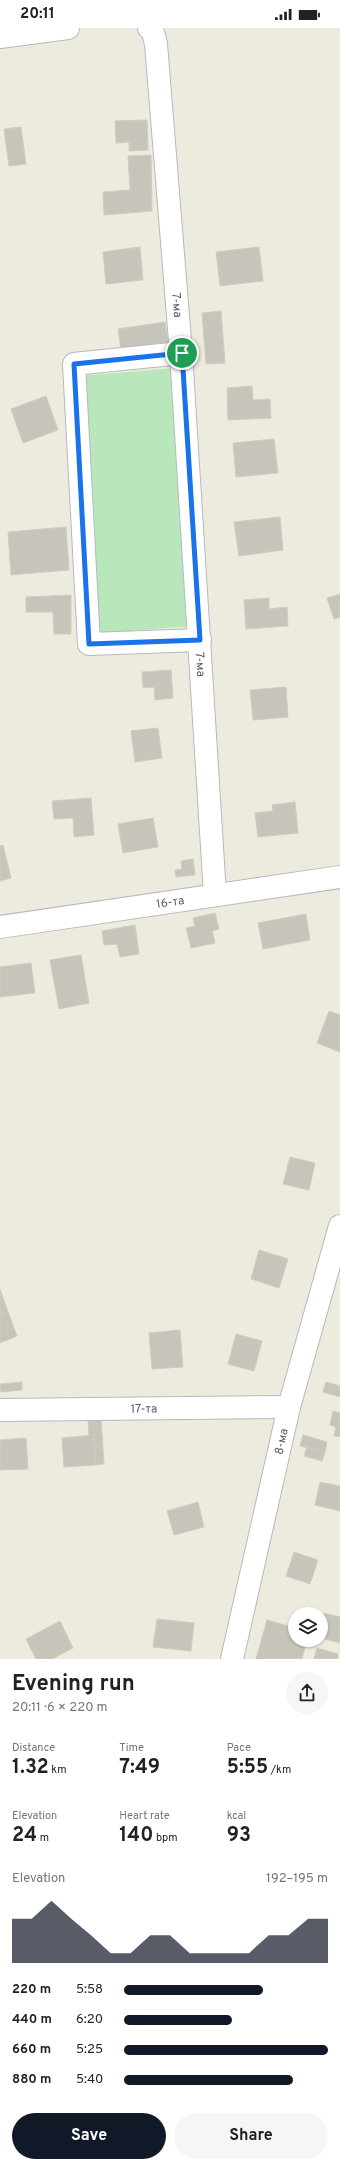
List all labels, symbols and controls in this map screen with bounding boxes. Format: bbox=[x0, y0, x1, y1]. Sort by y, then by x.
text: 20:11 bbox=[20, 5, 55, 24]
street label: 7-ма bbox=[167, 292, 185, 318]
pin bbox=[165, 336, 199, 370]
icon: arrive bbox=[171, 342, 193, 364]
street label: 7-ма bbox=[191, 651, 208, 677]
street label: 16-та bbox=[155, 893, 185, 913]
street label: 17-та bbox=[131, 1401, 157, 1418]
street label: 8-ма bbox=[271, 1427, 293, 1456]
map controls bbox=[288, 1607, 328, 1647]
button: layers bbox=[288, 1607, 328, 1647]
text: Evening run bbox=[12, 1671, 135, 1698]
button: share bbox=[286, 1672, 328, 1714]
text: 20:11 · 6 × 220 m bbox=[12, 1700, 108, 1716]
text: Distance bbox=[12, 1741, 55, 1755]
text: Time bbox=[119, 1741, 144, 1755]
text: Pace bbox=[227, 1741, 251, 1755]
text: 1.32 bbox=[12, 1755, 49, 1781]
text: 7:49 bbox=[119, 1755, 160, 1781]
text: 5:55 bbox=[227, 1755, 268, 1781]
text: km bbox=[49, 1763, 67, 1777]
text: /km bbox=[268, 1763, 291, 1777]
text: Elevation bbox=[12, 1809, 57, 1823]
text: Heart rate bbox=[119, 1809, 170, 1823]
text: kcal bbox=[227, 1809, 246, 1823]
text: 24 bbox=[12, 1823, 37, 1849]
text: 140 bbox=[119, 1823, 153, 1849]
text: 93 bbox=[227, 1823, 251, 1849]
text: m bbox=[37, 1831, 49, 1845]
text: bpm bbox=[153, 1831, 178, 1845]
text: Elevation bbox=[12, 1871, 65, 1887]
text: 192–195 m bbox=[266, 1871, 328, 1887]
text: 220 m bbox=[12, 1982, 51, 1998]
text: 5:58 bbox=[76, 1982, 103, 1998]
text: 440 m bbox=[12, 2012, 52, 2028]
text: 6:20 bbox=[76, 2012, 103, 2028]
text: 660 m bbox=[12, 2042, 51, 2058]
text: 5:25 bbox=[76, 2042, 103, 2058]
text: 880 m bbox=[12, 2072, 51, 2088]
text: 5:40 bbox=[76, 2072, 103, 2088]
button: Save bbox=[12, 2113, 166, 2159]
button: Share bbox=[174, 2113, 328, 2159]

